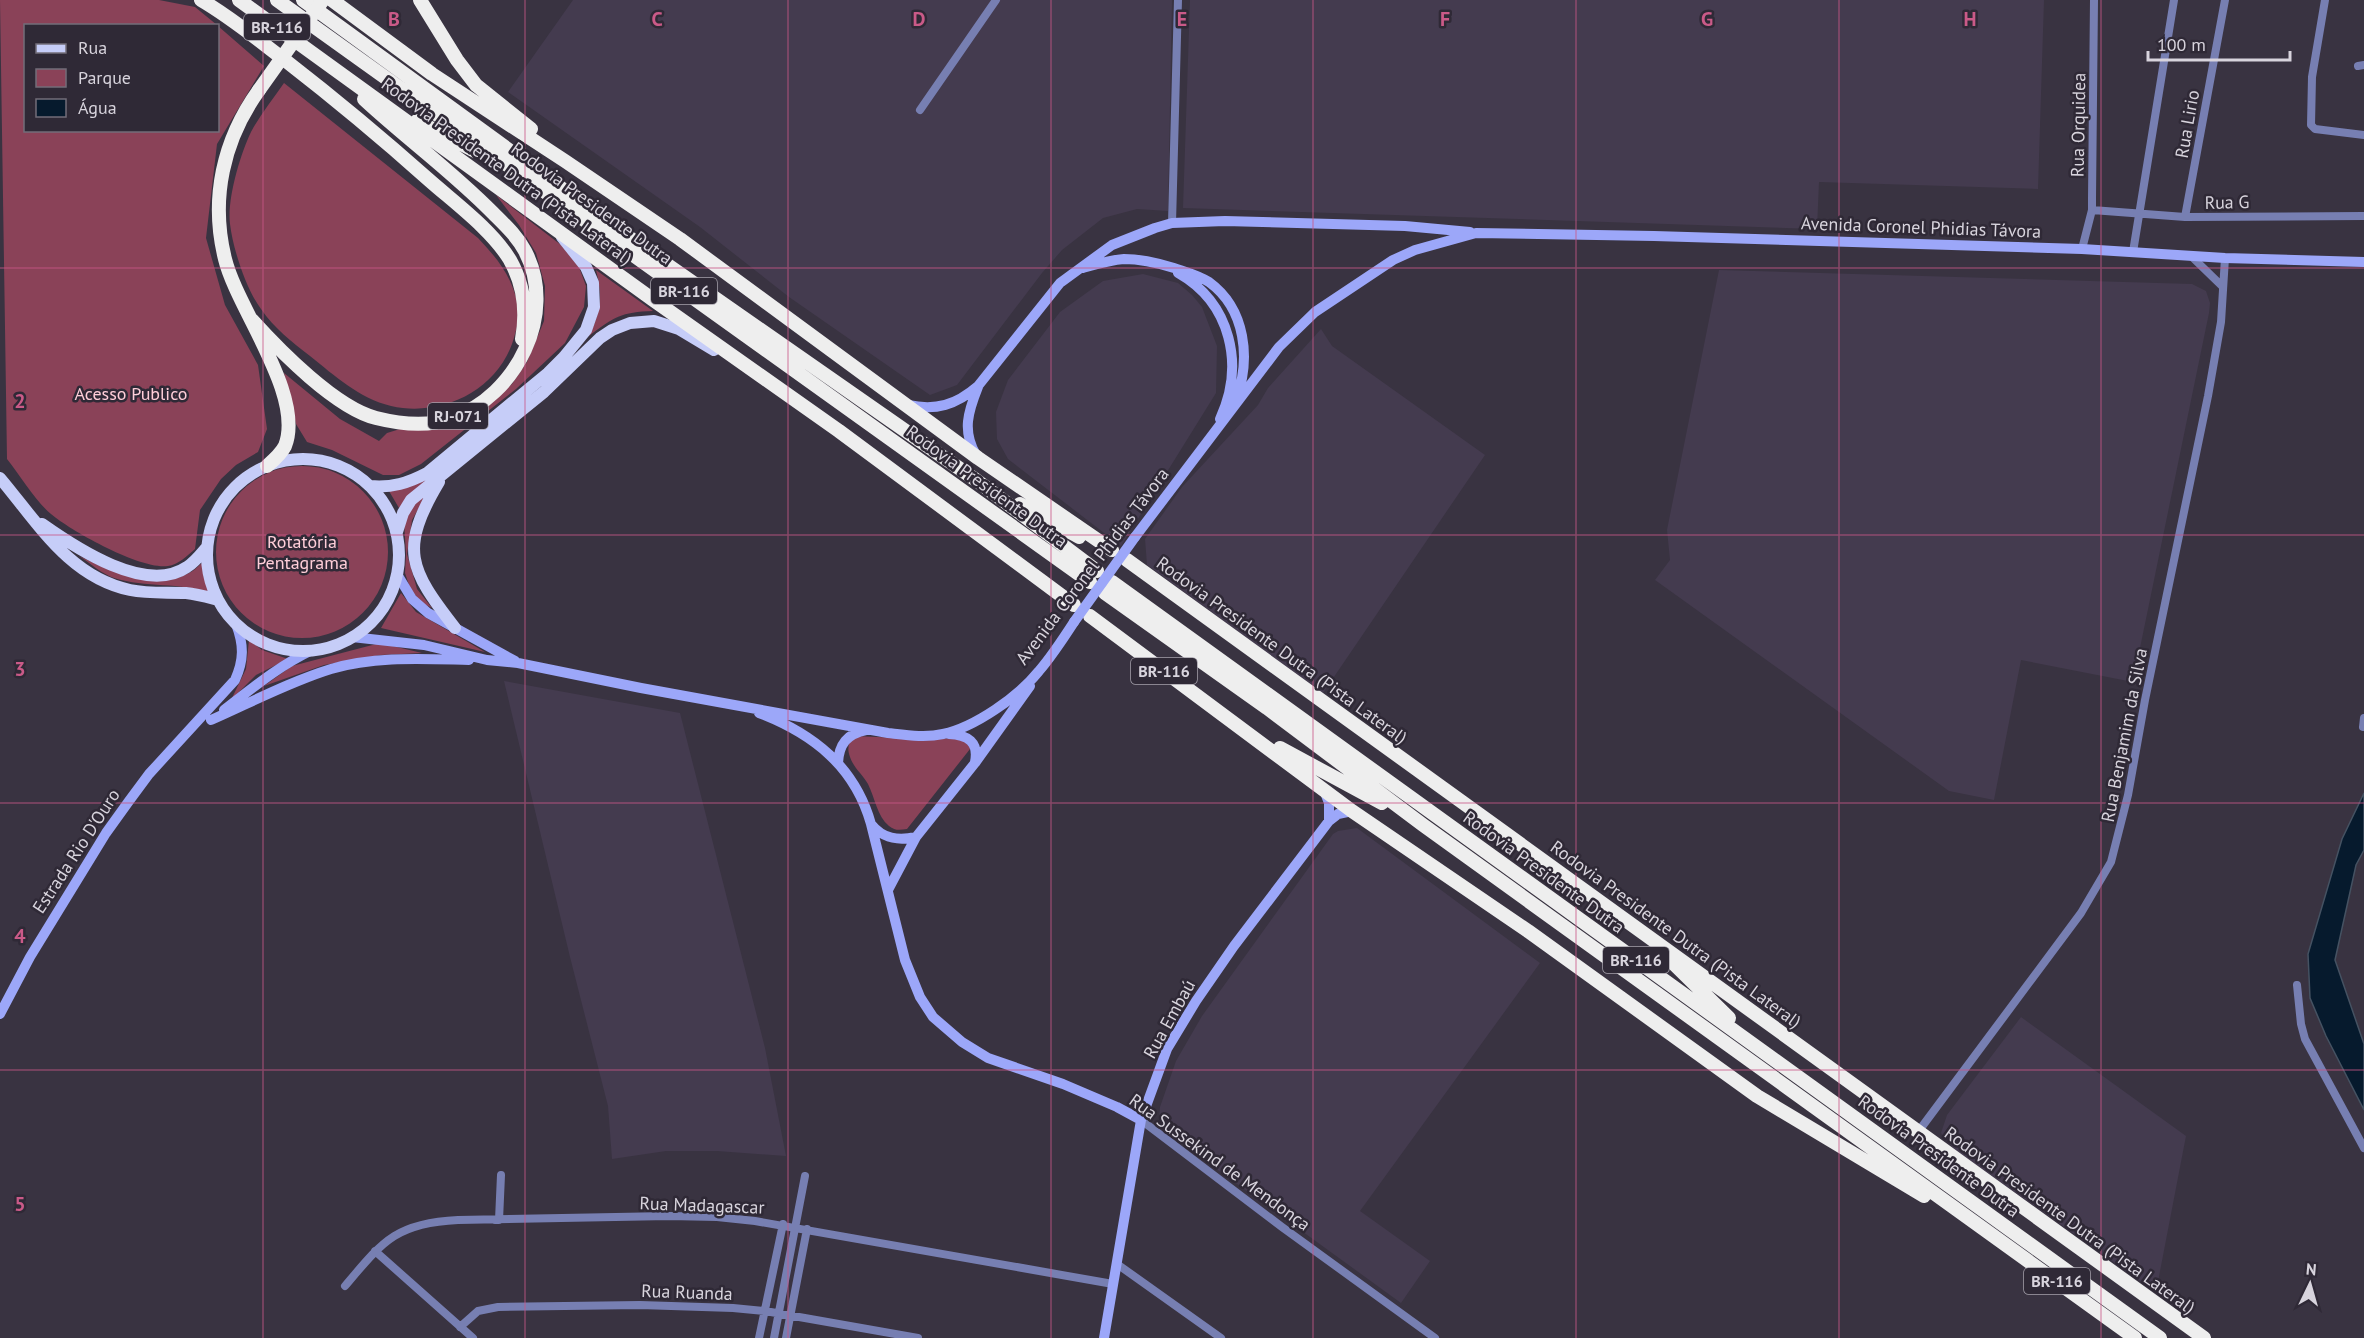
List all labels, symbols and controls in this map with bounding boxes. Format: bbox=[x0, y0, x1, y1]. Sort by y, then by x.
text: B bbox=[388, 6, 400, 32]
text: C bbox=[651, 6, 663, 32]
text: D bbox=[913, 6, 926, 32]
text: E bbox=[1177, 6, 1187, 32]
text: F bbox=[1440, 6, 1450, 32]
text: G bbox=[1701, 6, 1713, 32]
text: H bbox=[1963, 6, 1977, 32]
road number: BR-116 bbox=[244, 14, 310, 40]
legend bbox=[24, 24, 219, 132]
scale bar bbox=[2148, 24, 2290, 62]
text: 100 m bbox=[2157, 33, 2206, 56]
text: Rua bbox=[78, 36, 107, 59]
text: Parque bbox=[78, 66, 131, 89]
street label: Rodovia Presidente Dutra (Pista Lateral) bbox=[377, 73, 637, 269]
street label: Rua Orquidea bbox=[2066, 73, 2090, 177]
street label: Rua Lirio bbox=[2170, 88, 2204, 160]
text: Água bbox=[78, 96, 117, 119]
street label: Rodovia Presidente Dutra bbox=[507, 137, 677, 269]
street label: Rua G bbox=[2204, 190, 2250, 214]
street label: Avenida Coronel Phidias Távora bbox=[1800, 211, 2042, 243]
road number: BR-116 bbox=[651, 278, 717, 304]
park label: Acesso Publico bbox=[74, 382, 188, 405]
text: 2 bbox=[14, 388, 26, 414]
road number: RJ-071 bbox=[428, 403, 488, 429]
street label: Rodovia Presidente Dutra bbox=[902, 420, 1072, 552]
street label: Avenida Coronel Phidias Távora bbox=[1010, 463, 1174, 669]
park label: Rotatória Pentagrama bbox=[256, 530, 348, 574]
street label: Rodovia Presidente Dutra (Pista Lateral) bbox=[1152, 551, 1412, 749]
street label: Rua Benjamim da Silva bbox=[2096, 646, 2152, 824]
text: 3 bbox=[14, 656, 26, 682]
road number: BR-116 bbox=[1131, 658, 1197, 684]
street label: Estrada Rio D'Ouro bbox=[27, 784, 125, 918]
street label: Rodovia Presidente Dutra bbox=[1459, 806, 1629, 938]
street label: Rodovia Presidente Dutra (Pista Lateral) bbox=[1546, 835, 1806, 1033]
text: 4 bbox=[14, 923, 26, 949]
road number: BR-116 bbox=[1603, 947, 1669, 973]
street label: Rua Embaú bbox=[1138, 976, 1200, 1062]
street label: Rua Sussekind de Mendonça bbox=[1125, 1089, 1315, 1235]
street label: Rodovia Presidente Dutra bbox=[1854, 1090, 2024, 1222]
street label: Rodovia Presidente Dutra (Pista Lateral) bbox=[1940, 1121, 2200, 1319]
text: 5 bbox=[14, 1191, 26, 1217]
street label: Rua Madagascar bbox=[639, 1191, 765, 1219]
north arrow bbox=[2280, 1254, 2340, 1314]
text: N bbox=[2305, 1259, 2317, 1279]
road number: BR-116 bbox=[2024, 1268, 2090, 1294]
street label: Rua Ruanda bbox=[641, 1279, 733, 1305]

